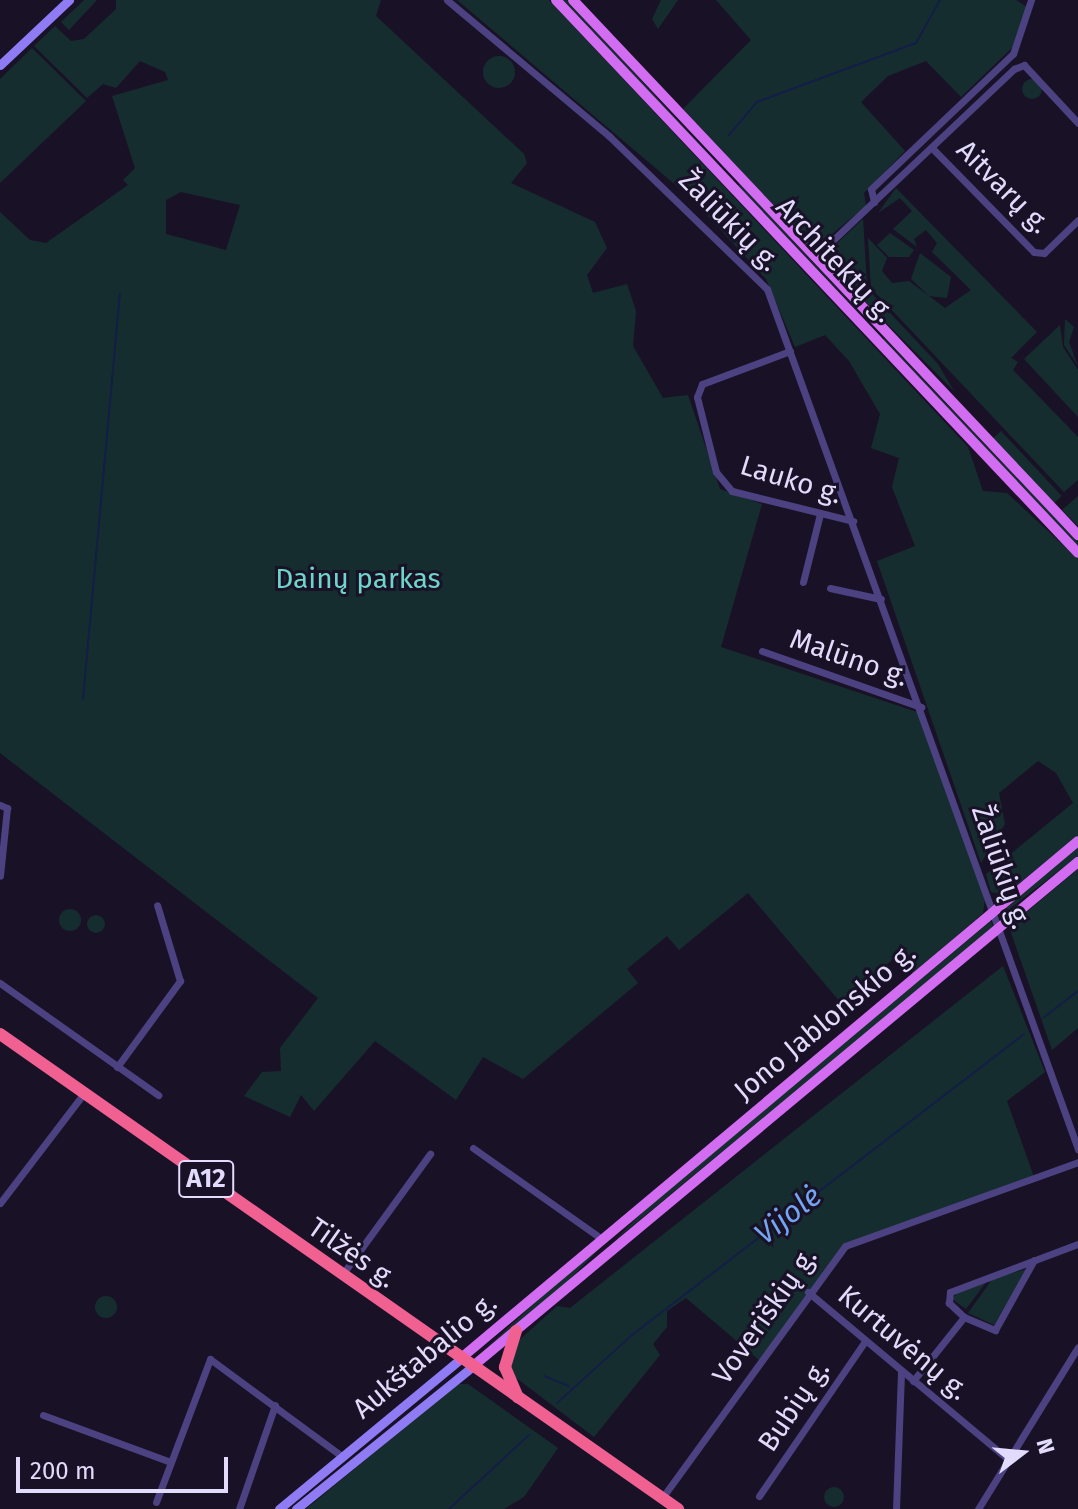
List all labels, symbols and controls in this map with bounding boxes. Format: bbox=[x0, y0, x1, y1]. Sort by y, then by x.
street label: Aitvarų g. bbox=[949, 133, 1057, 241]
street label: Žaliūkių g. bbox=[672, 164, 786, 278]
street label: Architektų g. bbox=[769, 191, 901, 329]
street label: Lauko g. bbox=[736, 449, 846, 511]
park label: Dainų parkas bbox=[275, 562, 441, 596]
street label: Malūno g. bbox=[786, 622, 912, 694]
street label: Žaliūkių g. bbox=[964, 801, 1038, 933]
street label: Jono Jablonskio g. bbox=[727, 936, 923, 1108]
road number: A12 bbox=[178, 1157, 234, 1201]
water label: Vijolė bbox=[748, 1178, 828, 1252]
street label: Tilžės g. bbox=[301, 1211, 403, 1295]
street label: Voveriškių g. bbox=[706, 1241, 824, 1391]
street label: Kurtuvėnų g. bbox=[831, 1279, 975, 1407]
street label: Aukštabalio g. bbox=[346, 1286, 504, 1426]
street label: Bubių g. bbox=[751, 1354, 837, 1458]
north arrow bbox=[982, 1413, 1062, 1493]
text: N bbox=[1031, 1436, 1061, 1457]
scale bar bbox=[20, 1441, 232, 1491]
text: 200 m bbox=[30, 1457, 96, 1485]

